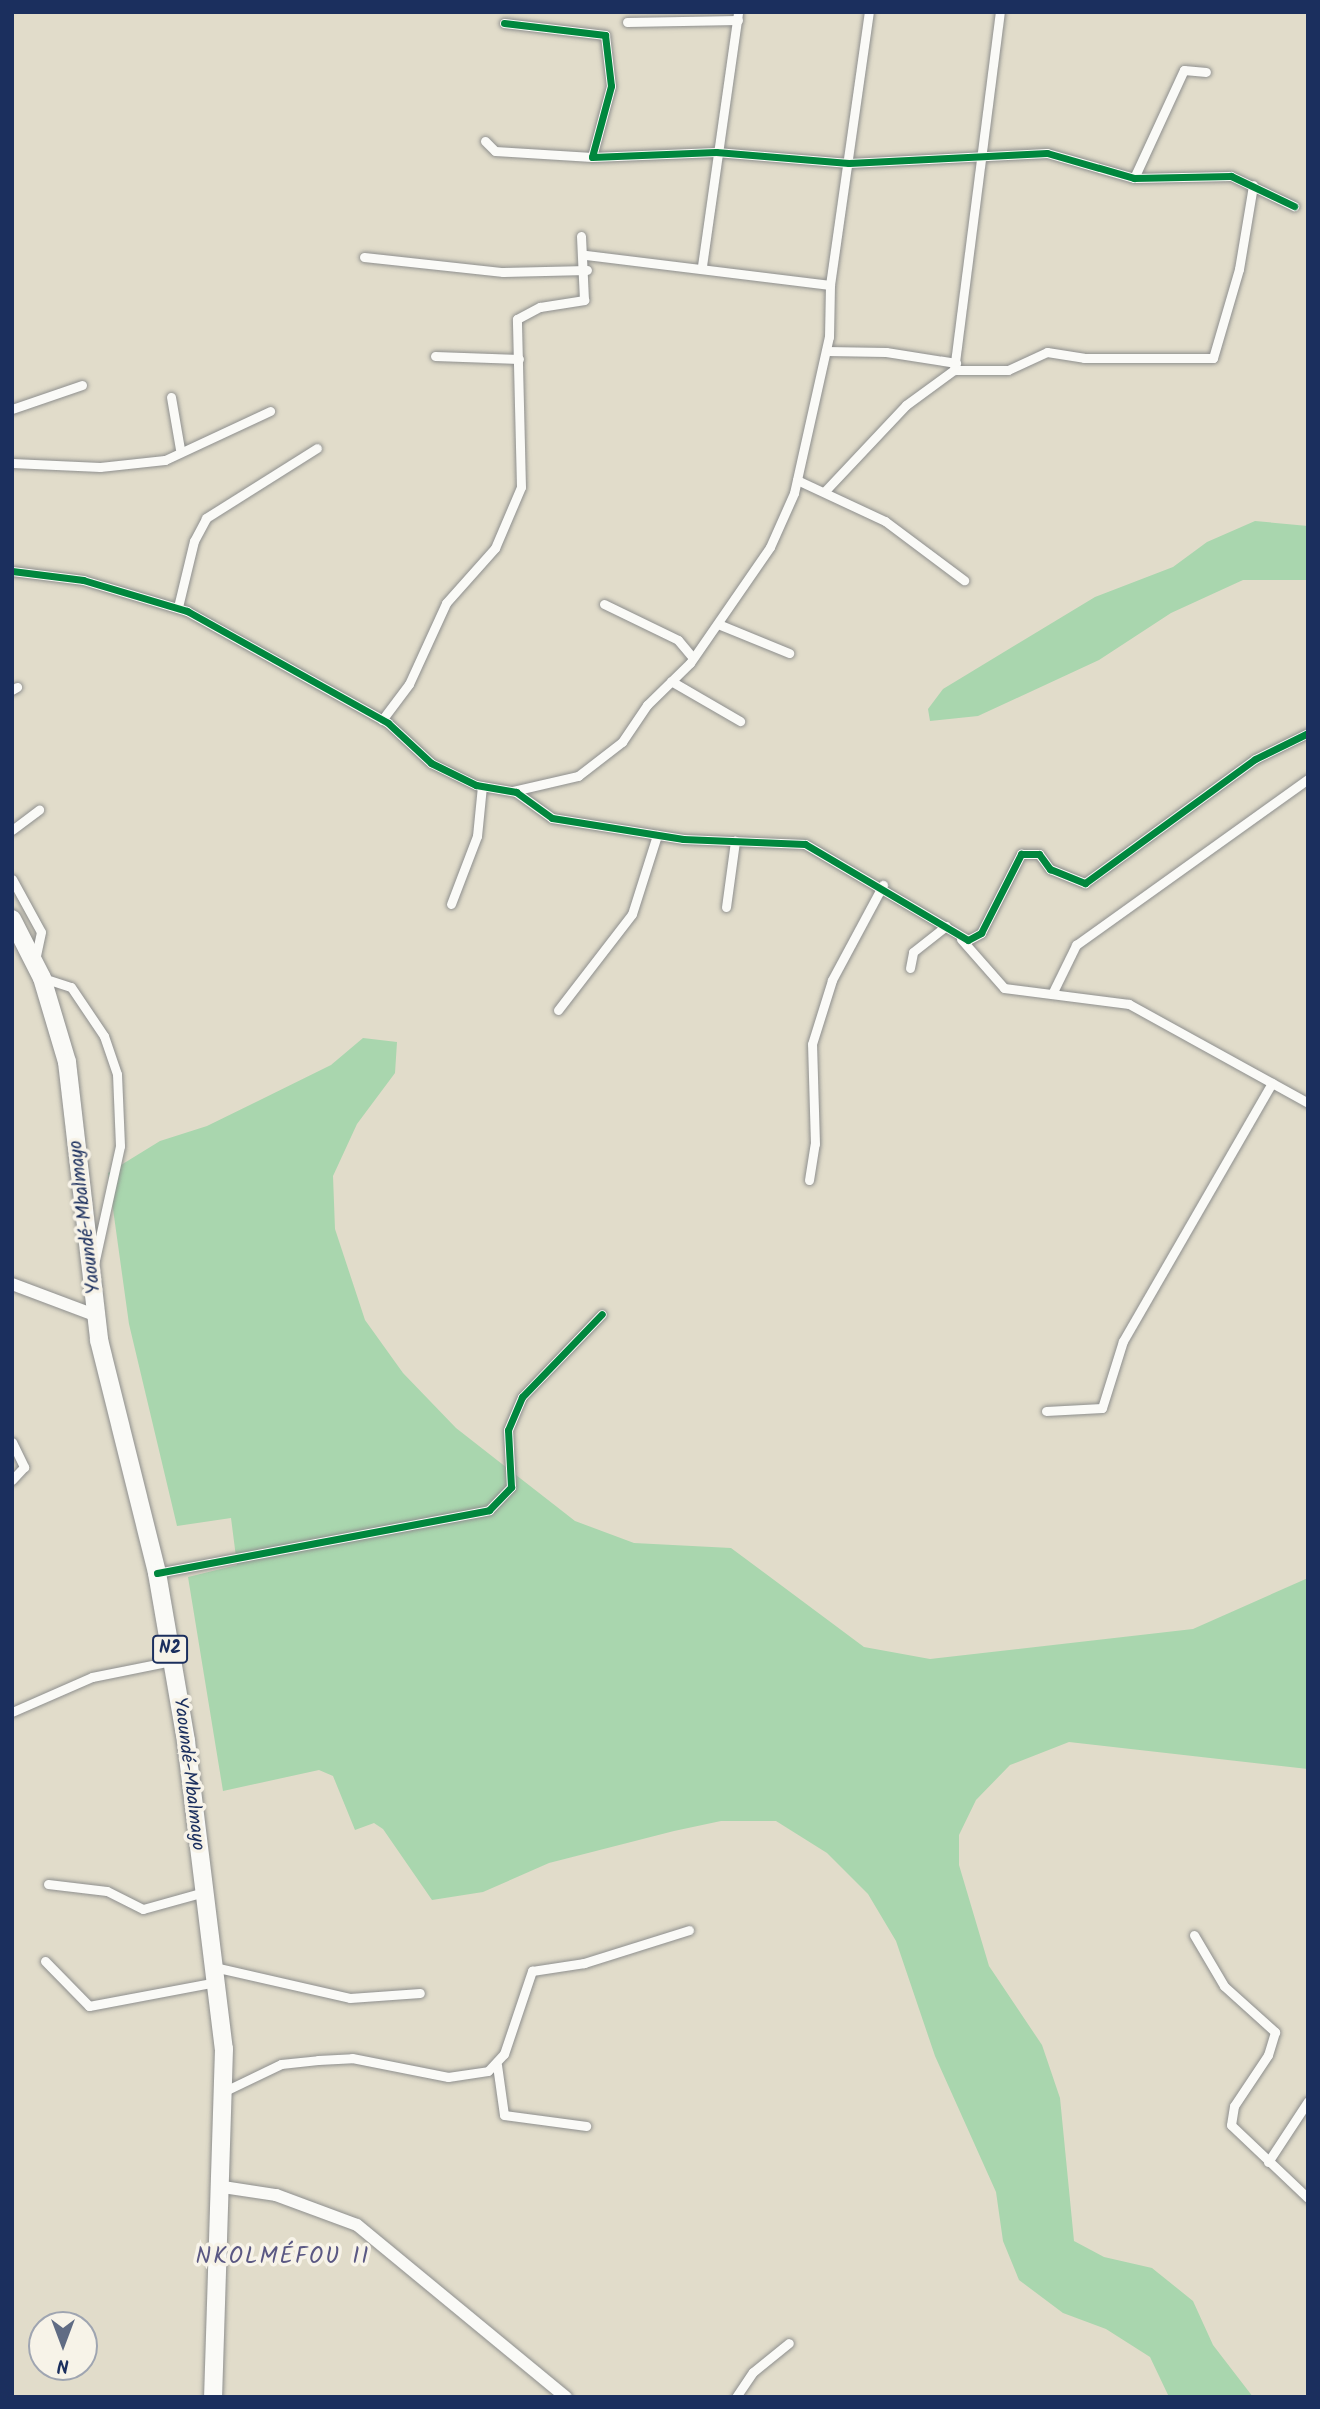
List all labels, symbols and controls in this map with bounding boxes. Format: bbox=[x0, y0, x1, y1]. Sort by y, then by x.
street label: Yaoundé-Mbalmayo bbox=[65, 1139, 107, 1295]
road number: N2 bbox=[151, 1634, 189, 1664]
street label: Yaoundé-Mbalmayo bbox=[167, 1696, 209, 1852]
district label: NKOLMÉFOU II bbox=[197, 2243, 369, 2271]
north arrow bbox=[28, 2311, 98, 2381]
text: N bbox=[57, 2350, 69, 2380]

